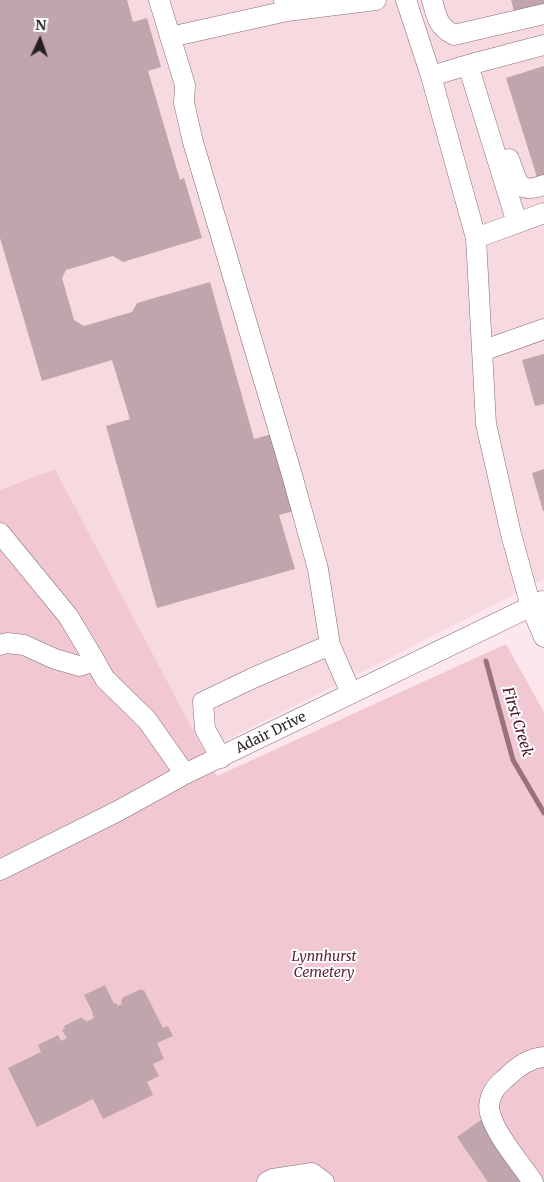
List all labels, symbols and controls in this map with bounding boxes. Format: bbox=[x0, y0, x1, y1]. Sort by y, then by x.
north arrow bbox=[15, 15, 65, 65]
text: N bbox=[35, 16, 47, 34]
water label: First Creek bbox=[498, 685, 536, 759]
street label: Adair Drive bbox=[233, 709, 309, 757]
park label: Lynnhurst Cemetery bbox=[292, 949, 356, 982]

